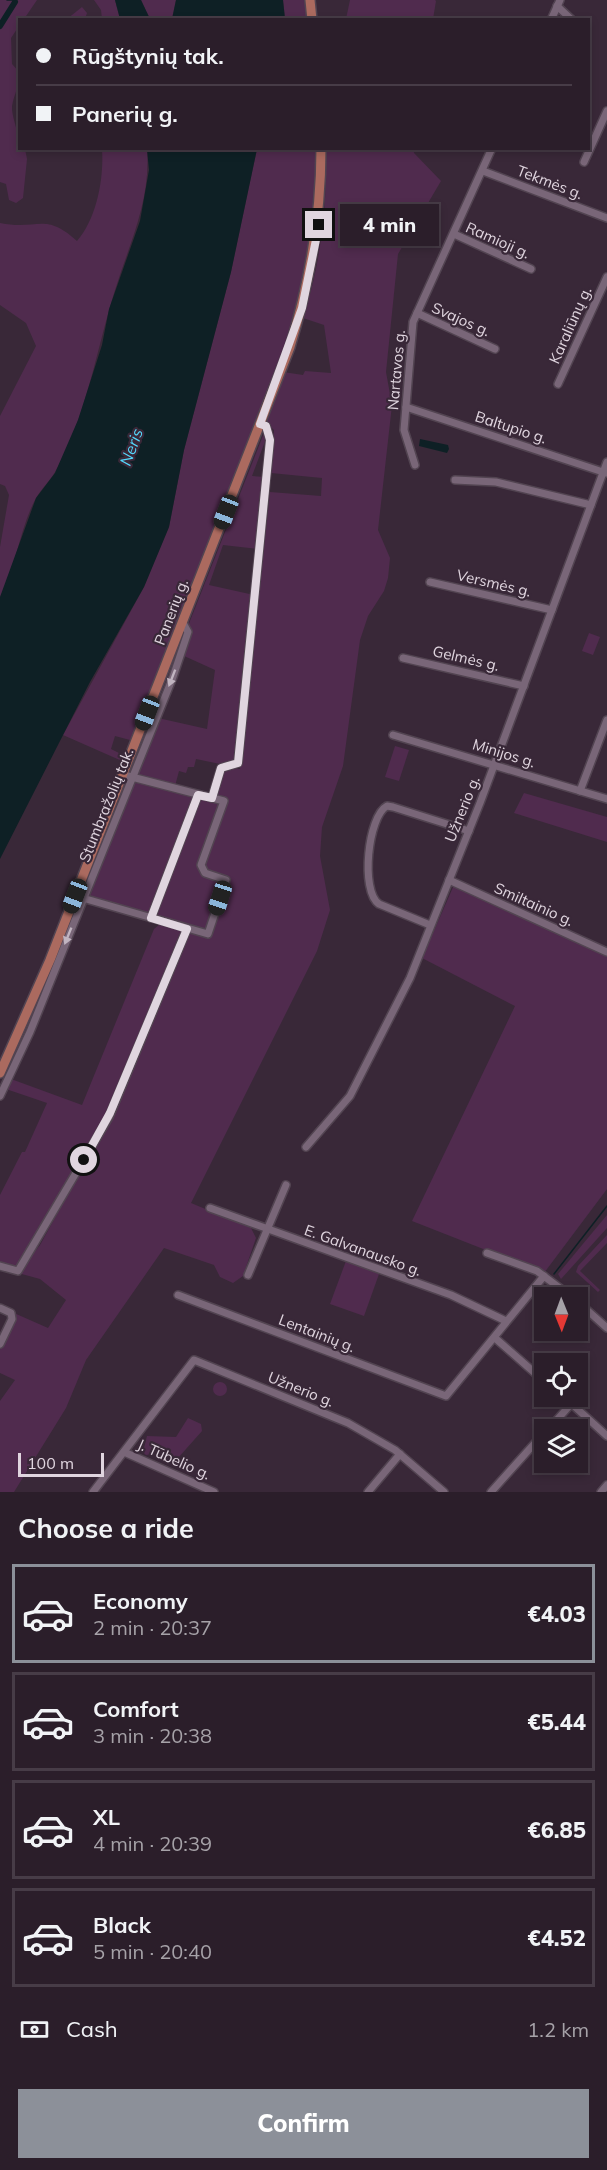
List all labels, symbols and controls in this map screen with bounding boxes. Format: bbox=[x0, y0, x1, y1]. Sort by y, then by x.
text: Rūgštynių tak. bbox=[72, 42, 224, 70]
text: Panerių g. bbox=[72, 100, 178, 128]
street label: Tekmės g. bbox=[514, 161, 586, 203]
callout: 4 min bbox=[340, 204, 439, 246]
route end bbox=[305, 211, 332, 238]
text: 4 min bbox=[363, 212, 416, 237]
street label: Ramioji g. bbox=[463, 217, 533, 263]
street label: Karaliūnų g. bbox=[545, 283, 595, 367]
street label: Svajos g. bbox=[429, 298, 493, 340]
street label: Nartavos g. bbox=[383, 329, 409, 411]
street label: Baltupio g. bbox=[473, 406, 549, 448]
water label: Neris bbox=[115, 426, 147, 468]
car bbox=[211, 492, 241, 532]
street label: Versmės g. bbox=[455, 565, 533, 601]
street label: Panerių g. bbox=[150, 576, 192, 648]
street label: Gelmės g. bbox=[431, 641, 501, 675]
one-way arrow bbox=[167, 669, 177, 687]
car bbox=[132, 693, 162, 733]
street label: Minijos g. bbox=[470, 734, 538, 772]
street label: Stumbražolių tak. bbox=[74, 745, 138, 865]
street label: Užnerio g. bbox=[440, 773, 484, 845]
car bbox=[60, 876, 90, 916]
car bbox=[206, 878, 234, 918]
street label: Smiltainio g. bbox=[491, 878, 577, 930]
one-way arrow bbox=[63, 928, 73, 946]
route start bbox=[70, 1146, 97, 1173]
street label: E. Galvanausko g. bbox=[302, 1220, 424, 1280]
north arrow bbox=[534, 1287, 588, 1341]
map controls bbox=[534, 1287, 588, 1473]
street label: Lentainių g. bbox=[276, 1310, 358, 1356]
button: locate bbox=[534, 1353, 588, 1407]
street label: Užnerio g. bbox=[265, 1367, 337, 1411]
button: layers bbox=[534, 1419, 588, 1473]
street label: J. Tūbelio g. bbox=[135, 1434, 213, 1484]
scale bar bbox=[18, 1450, 104, 1478]
text: 100 m bbox=[27, 1453, 74, 1473]
text: Choose a ride bbox=[18, 1511, 194, 1545]
icon: car bbox=[21, 1587, 75, 1641]
text: Economy bbox=[93, 1587, 188, 1615]
text: €4.03 bbox=[527, 1600, 586, 1628]
text: 2 min · 20:37 bbox=[93, 1615, 212, 1640]
icon: car bbox=[21, 1695, 75, 1749]
text: Comfort bbox=[93, 1695, 179, 1723]
text: €5.44 bbox=[527, 1708, 586, 1736]
text: 3 min · 20:38 bbox=[93, 1723, 212, 1748]
icon: car bbox=[21, 1803, 75, 1857]
text: XL bbox=[93, 1803, 120, 1831]
text: €6.85 bbox=[527, 1816, 586, 1844]
text: 4 min · 20:39 bbox=[93, 1831, 212, 1856]
icon: car bbox=[21, 1911, 75, 1965]
text: Black bbox=[93, 1911, 151, 1939]
text: €4.52 bbox=[527, 1924, 586, 1952]
text: 5 min · 20:40 bbox=[93, 1939, 212, 1964]
icon: cash bbox=[18, 2013, 51, 2046]
text: Cash bbox=[66, 2015, 118, 2043]
text: 1.2 km bbox=[527, 2017, 589, 2042]
button: Confirm bbox=[18, 2089, 589, 2158]

